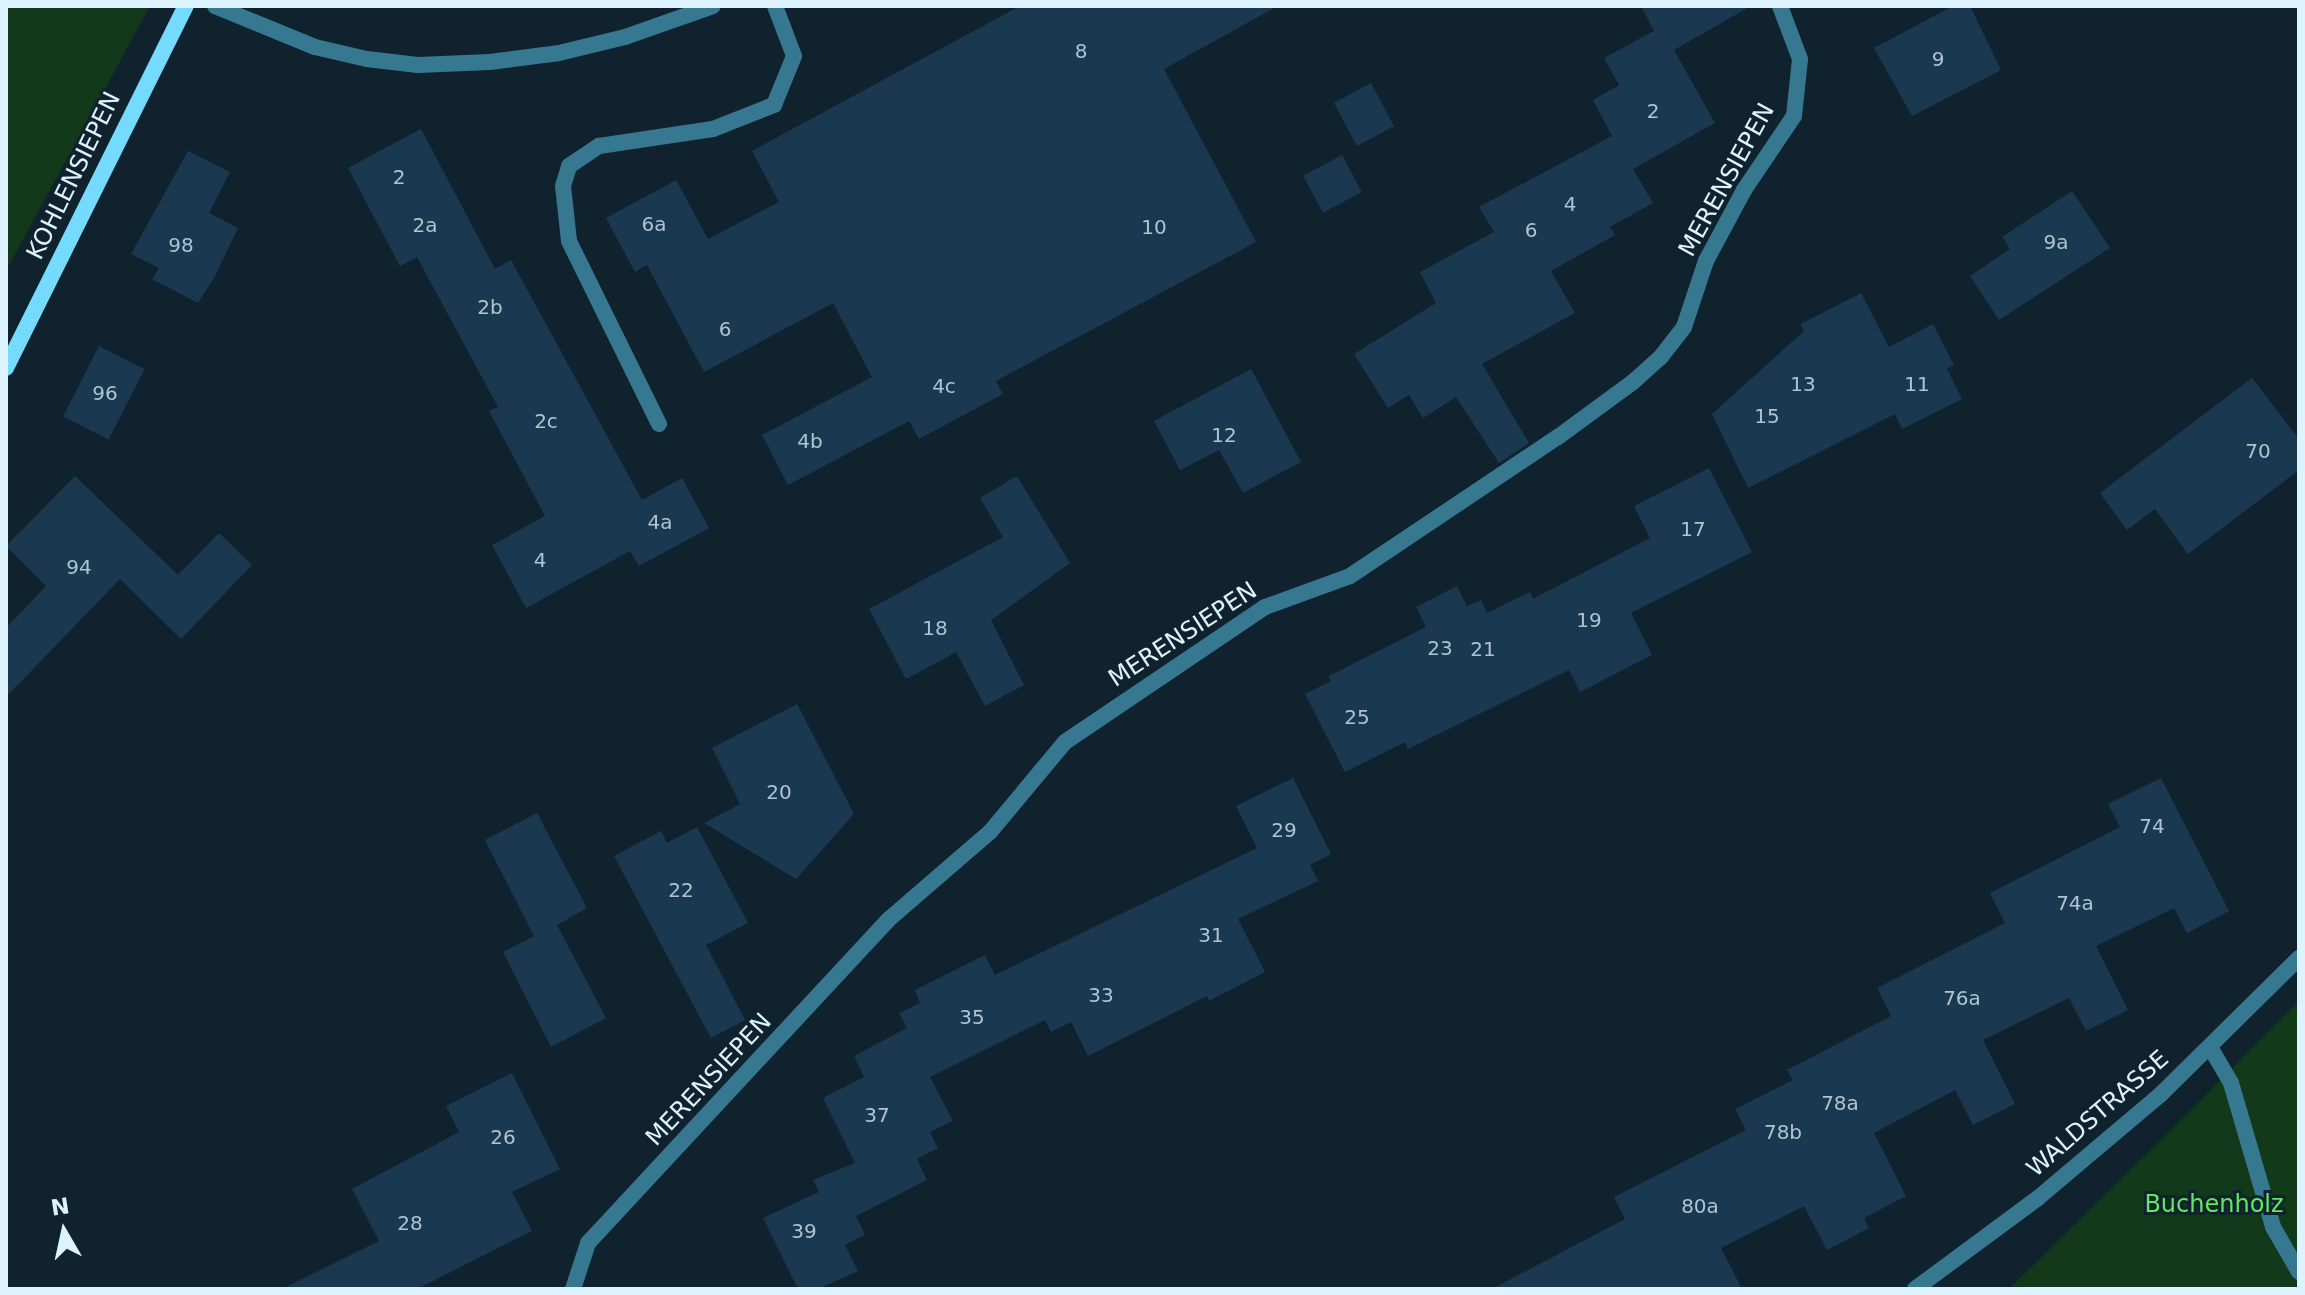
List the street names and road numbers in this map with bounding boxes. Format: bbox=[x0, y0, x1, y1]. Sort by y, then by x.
street label: KOHLENSIEPEN bbox=[21, 87, 127, 265]
street label: MERENSIEPEN bbox=[1673, 98, 1781, 262]
street label: MERENSIEPEN bbox=[1104, 576, 1262, 694]
street label: MERENSIEPEN bbox=[640, 1008, 778, 1152]
street label: WALDSTRASSE bbox=[2021, 1045, 2175, 1183]

